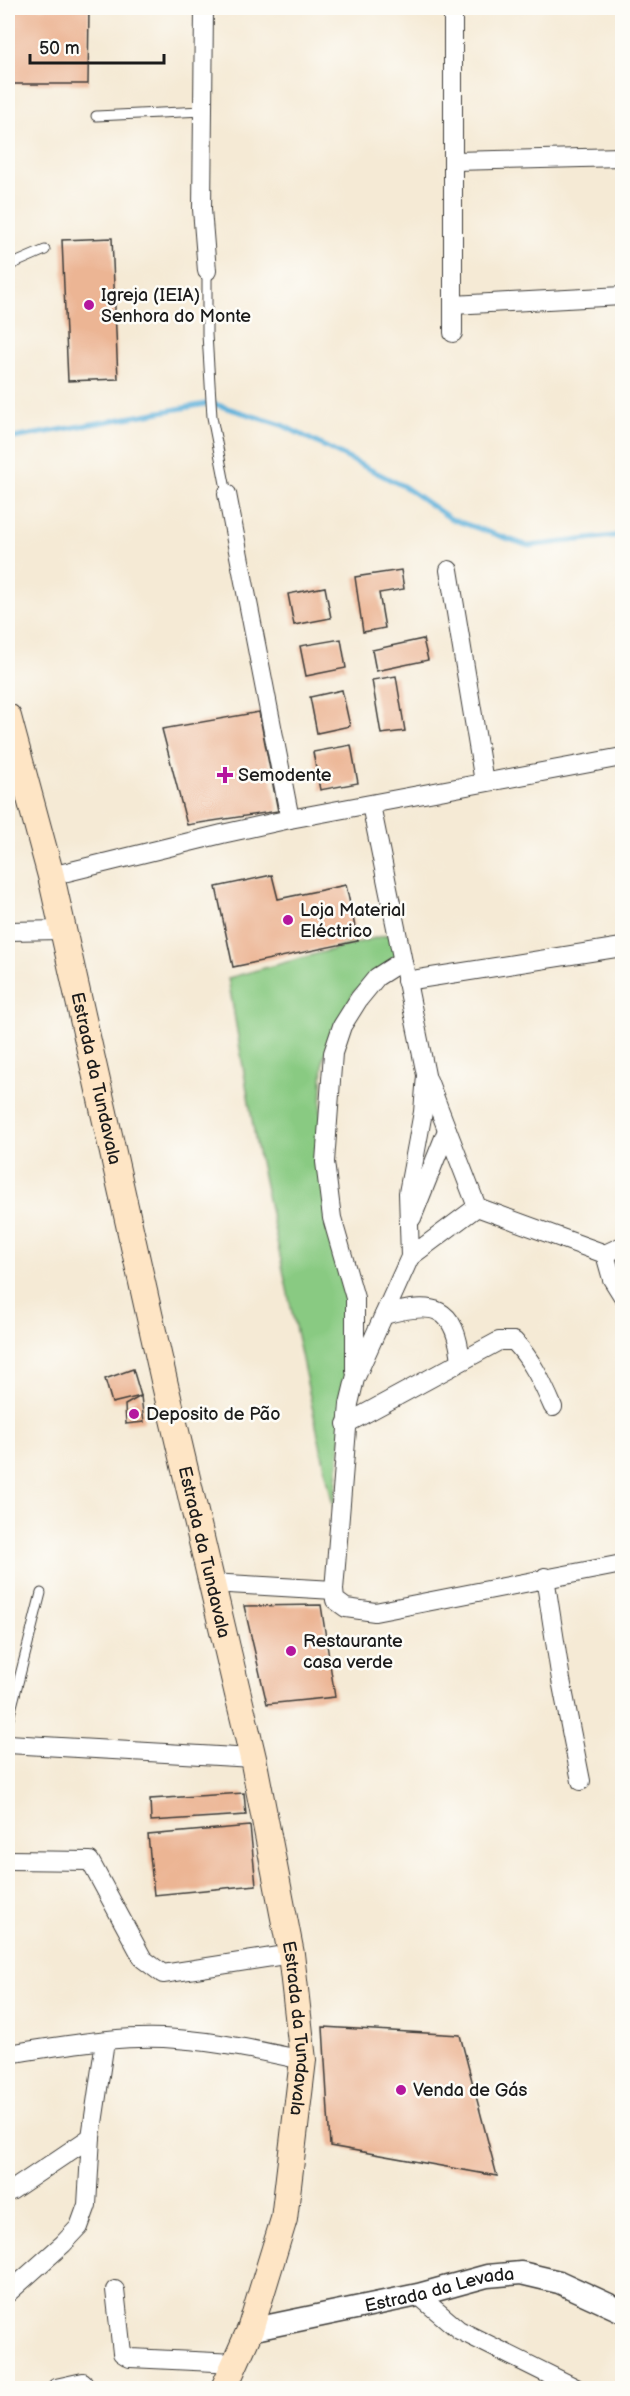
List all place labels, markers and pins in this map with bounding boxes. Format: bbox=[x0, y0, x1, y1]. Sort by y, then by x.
place label: Igreja (IEIA) Senhora do Monte bbox=[101, 285, 251, 327]
marker: Igreja (IEIA) Senhora do Monte bbox=[82, 298, 96, 312]
place label: Semodente bbox=[238, 765, 332, 786]
marker: Semodente bbox=[216, 766, 234, 784]
place label: Loja Material Eléctrico bbox=[300, 900, 405, 942]
marker: Loja Material Eléctrico bbox=[281, 913, 295, 927]
place label: Deposito de Pão bbox=[146, 1404, 280, 1425]
marker: Deposito de Pão bbox=[127, 1407, 141, 1421]
place label: Restaurante casa verde bbox=[303, 1631, 403, 1673]
marker: Restaurante casa verde bbox=[284, 1644, 298, 1658]
place label: Venda de Gás bbox=[413, 2080, 527, 2101]
marker: Venda de Gás bbox=[394, 2083, 408, 2097]

